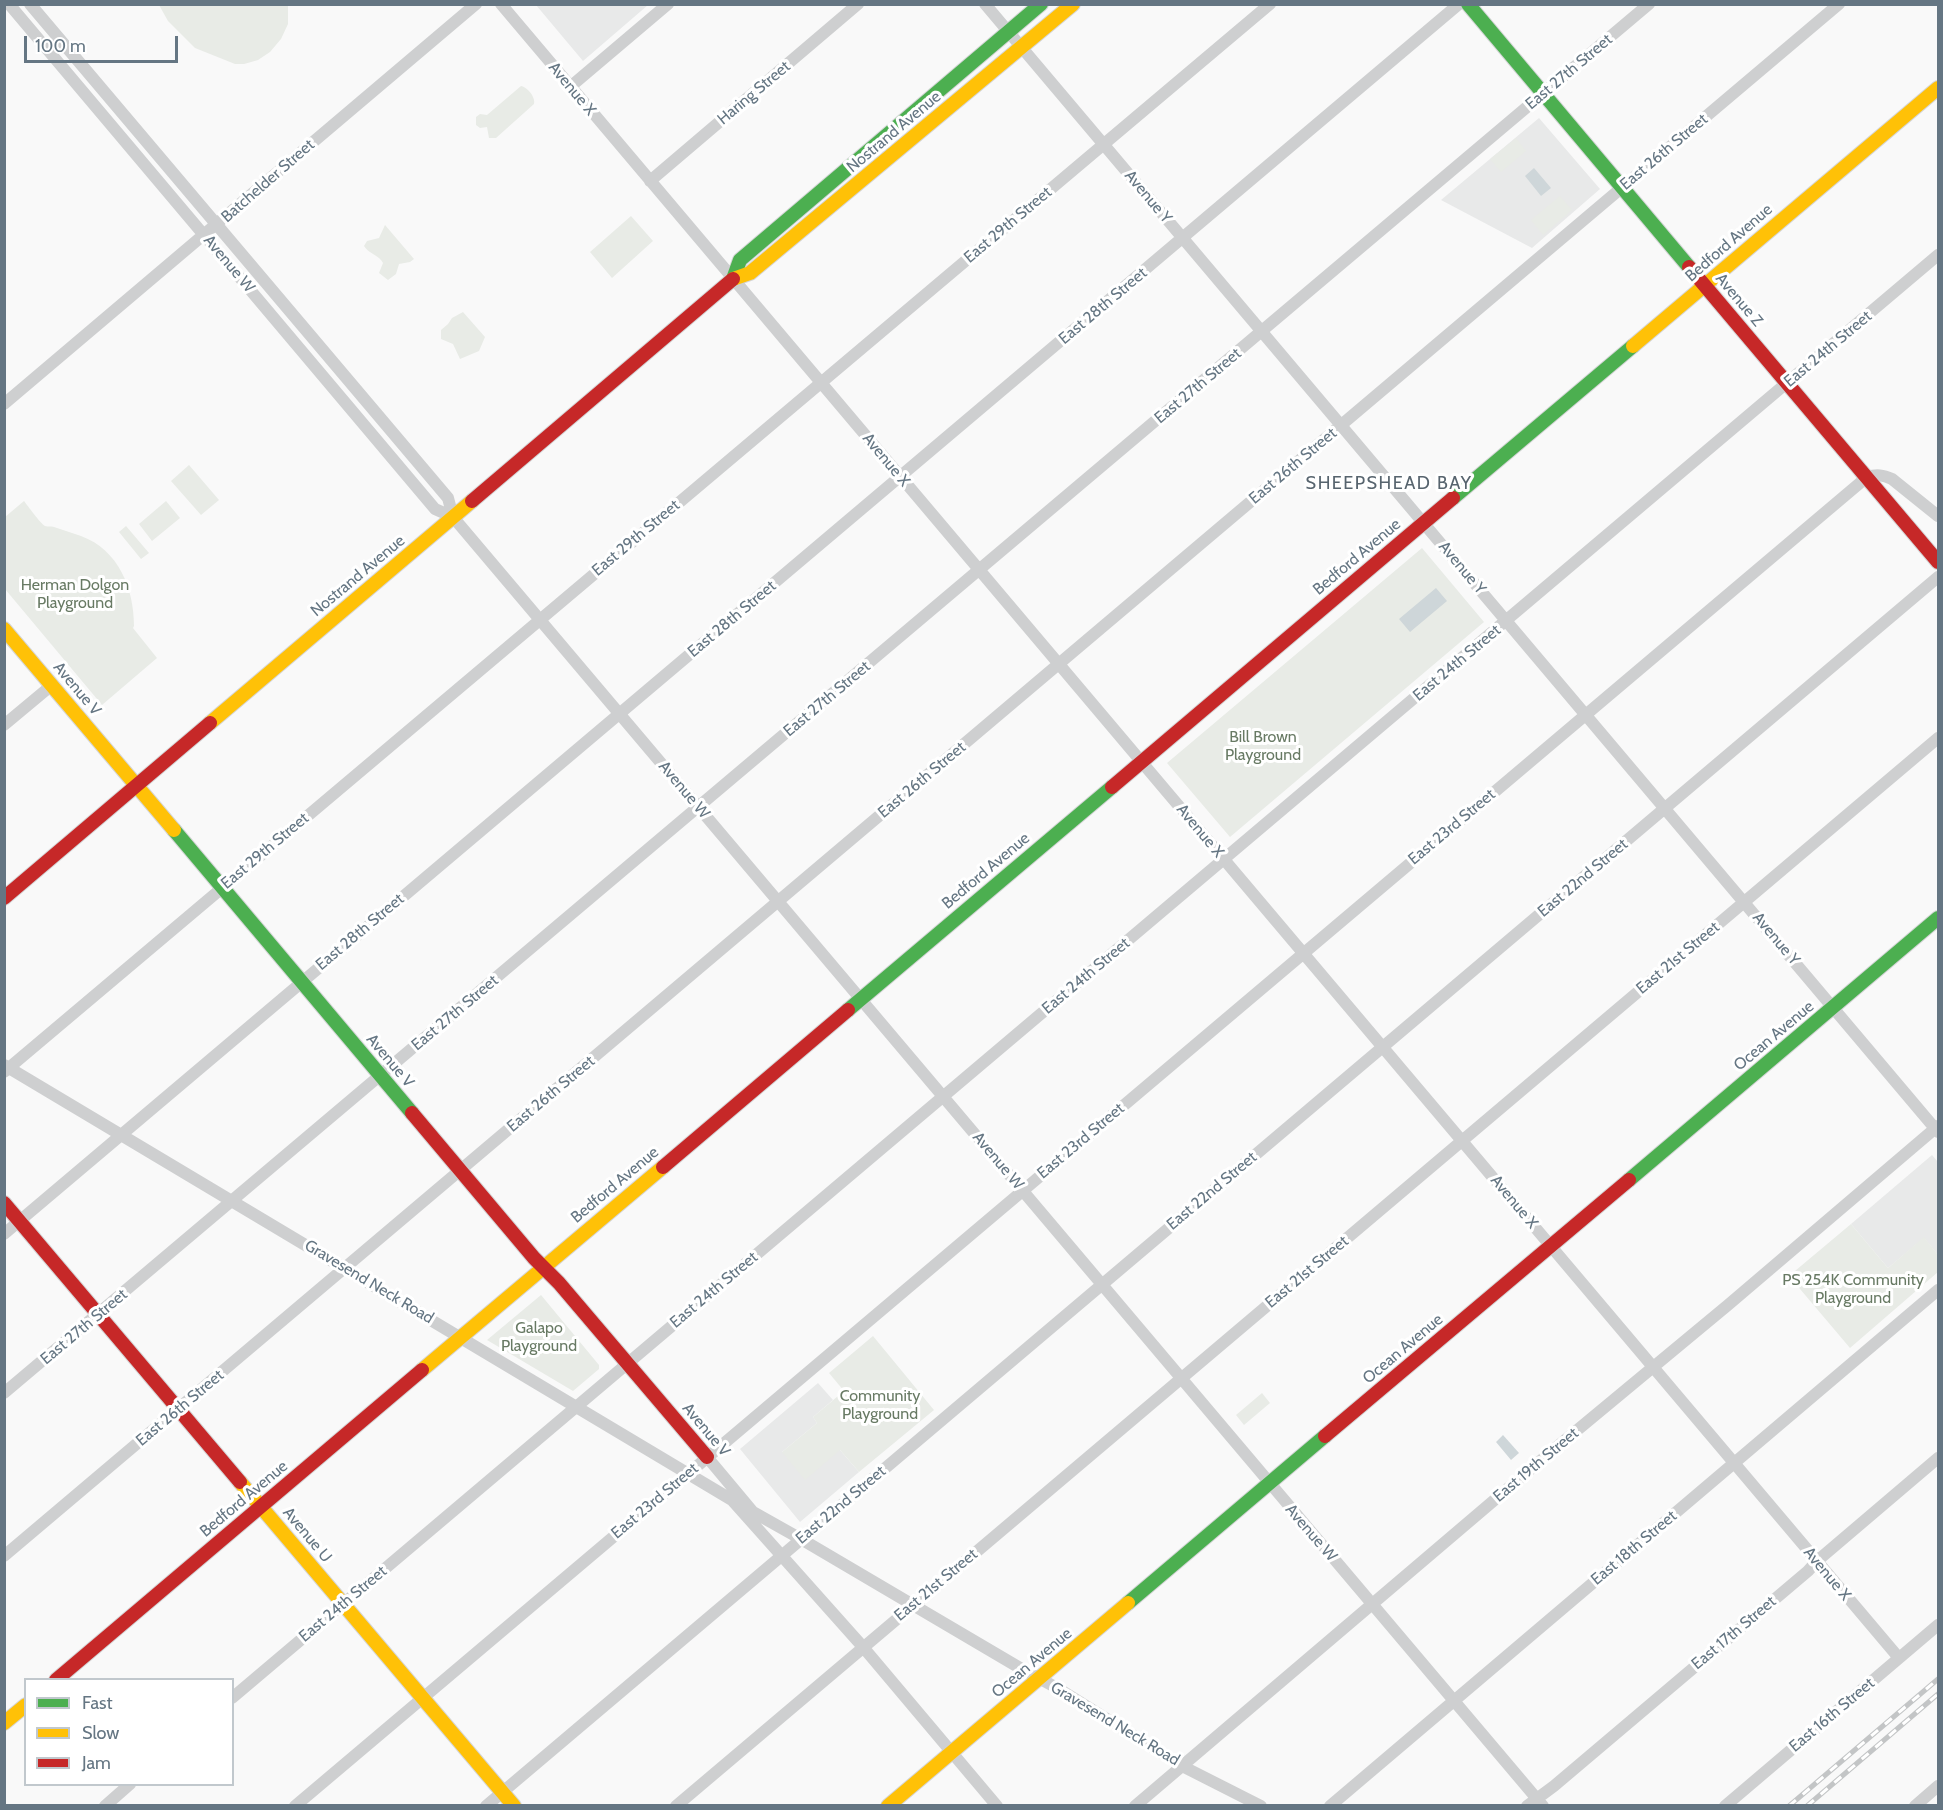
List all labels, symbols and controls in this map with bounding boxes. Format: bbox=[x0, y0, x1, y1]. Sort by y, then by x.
scale bar bbox=[27, 24, 182, 62]
street label: East 27th Street bbox=[1522, 30, 1616, 114]
text: 100 m bbox=[35, 35, 86, 57]
street label: Haring Street bbox=[714, 57, 794, 129]
street label: Avenue X bbox=[544, 58, 600, 120]
street label: Nostrand Avenue bbox=[843, 87, 945, 177]
street label: East 26th Street bbox=[1616, 110, 1712, 194]
street label: Batchelder Street bbox=[218, 135, 318, 227]
street label: Avenue Y bbox=[1120, 167, 1176, 227]
street label: East 29th Street bbox=[960, 183, 1056, 267]
street label: Bedford Avenue bbox=[1682, 200, 1776, 286]
street label: Avenue W bbox=[199, 231, 259, 297]
street label: East 28th Street bbox=[1055, 264, 1151, 348]
street label: Avenue Z bbox=[1711, 270, 1767, 330]
street label: East 24th Street bbox=[1780, 307, 1876, 391]
street label: East 27th Street bbox=[1151, 344, 1245, 428]
street label: East 26th Street bbox=[1245, 424, 1341, 508]
street label: Avenue X bbox=[858, 429, 914, 491]
district label: SHEEPSHEAD BAY bbox=[1306, 473, 1472, 495]
street label: East 29th Street bbox=[588, 496, 684, 580]
street label: Bedford Avenue bbox=[1309, 515, 1405, 599]
street label: Nostrand Avenue bbox=[307, 531, 409, 621]
street label: Avenue Y bbox=[1434, 538, 1490, 598]
park label: Herman Dolgon Playground bbox=[21, 575, 129, 613]
street label: East 28th Street bbox=[684, 577, 780, 661]
street label: East 24th Street bbox=[1409, 621, 1505, 705]
street label: East 27th Street bbox=[780, 657, 874, 741]
street label: Avenue V bbox=[49, 658, 105, 720]
park label: Bill Brown Playground bbox=[1225, 727, 1301, 765]
street label: East 26th Street bbox=[874, 738, 970, 822]
street label: Avenue W bbox=[654, 757, 714, 823]
street label: East 23rd Street bbox=[1405, 785, 1499, 869]
street label: Avenue X bbox=[1172, 800, 1228, 862]
street label: East 29th Street bbox=[217, 809, 313, 893]
street label: Bedford Avenue bbox=[938, 829, 1034, 913]
street label: East 22nd Street bbox=[1534, 835, 1632, 921]
street label: East 28th Street bbox=[312, 890, 408, 974]
street label: Avenue Y bbox=[1748, 909, 1804, 969]
street label: East 21st Street bbox=[1633, 918, 1723, 998]
street label: East 24th Street bbox=[1038, 934, 1134, 1018]
street label: East 27th Street bbox=[408, 971, 502, 1055]
street label: Ocean Avenue bbox=[1730, 997, 1818, 1075]
street label: Avenue V bbox=[362, 1030, 418, 1092]
street label: East 26th Street bbox=[503, 1052, 599, 1136]
street label: East 23rd Street bbox=[1034, 1099, 1128, 1183]
street label: Avenue W bbox=[968, 1128, 1028, 1194]
street label: Bedford Avenue bbox=[567, 1143, 663, 1227]
street label: East 22nd Street bbox=[1163, 1148, 1261, 1234]
street label: Avenue X bbox=[1486, 1171, 1542, 1233]
street label: East 21st Street bbox=[1262, 1232, 1352, 1312]
street label: Gravesend Neck Road bbox=[301, 1236, 437, 1328]
street label: East 24th Street bbox=[666, 1248, 762, 1332]
park label: PS 254K Community Playground bbox=[1782, 1270, 1924, 1308]
street label: East 27th Street bbox=[37, 1285, 131, 1369]
street label: Ocean Avenue bbox=[1359, 1310, 1447, 1388]
park label: Galapo Playground bbox=[501, 1318, 577, 1356]
street label: East 26th Street bbox=[132, 1366, 228, 1450]
park label: Community Playground bbox=[840, 1386, 920, 1424]
street label: Avenue V bbox=[678, 1399, 734, 1461]
street label: East 19th Street bbox=[1490, 1424, 1582, 1506]
street label: Bedford Avenue bbox=[196, 1457, 292, 1541]
street label: East 23rd Street bbox=[608, 1459, 702, 1543]
street label: East 22nd Street bbox=[792, 1462, 890, 1548]
street label: Avenue W bbox=[1281, 1500, 1341, 1566]
street label: Avenue U bbox=[278, 1504, 336, 1566]
street label: East 18th Street bbox=[1587, 1507, 1681, 1589]
street label: Avenue X bbox=[1799, 1543, 1855, 1605]
street label: East 21st Street bbox=[891, 1545, 981, 1625]
street label: East 24th Street bbox=[295, 1562, 391, 1646]
street label: East 17th Street bbox=[1688, 1592, 1780, 1674]
street label: Ocean Avenue bbox=[988, 1624, 1076, 1702]
street label: East 16th Street bbox=[1786, 1674, 1878, 1756]
legend bbox=[24, 1678, 234, 1786]
street label: Gravesend Neck Road bbox=[1047, 1678, 1183, 1770]
text: Fast bbox=[82, 1692, 113, 1714]
text: Slow bbox=[82, 1722, 119, 1744]
text: Jam bbox=[82, 1752, 111, 1774]

